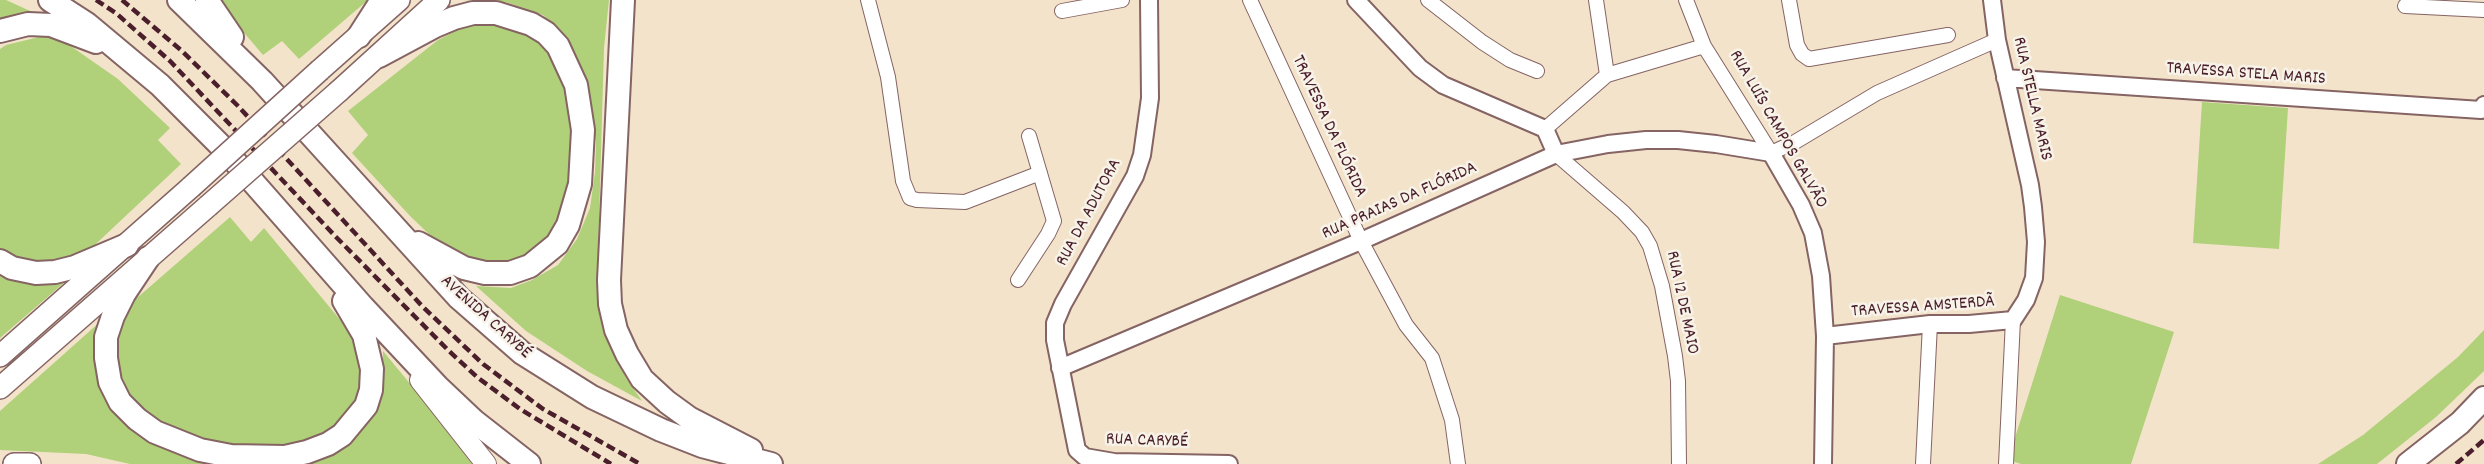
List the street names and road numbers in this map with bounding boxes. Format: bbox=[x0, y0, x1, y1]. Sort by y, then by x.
street label: RUA STELLA MARIS bbox=[2006, 35, 2056, 163]
street label: RUA LUÍS CAMPOS GALVÃO bbox=[1723, 47, 1831, 213]
street label: TRAVESSA DA FLÓRIDA bbox=[1286, 52, 1370, 202]
street label: TRAVESSA STELA MARIS bbox=[2166, 59, 2326, 91]
street label: RUA DA ADUTORA bbox=[1053, 156, 1127, 270]
street label: RUA PRAIAS DA FLÓRIDA bbox=[1319, 158, 1481, 246]
street label: RUA 12 DE MAIO bbox=[1660, 249, 1702, 357]
street label: AVENIDA CARYBÉ bbox=[435, 271, 535, 365]
street label: TRAVESSA AMSTERDÃ bbox=[1851, 292, 1995, 324]
street label: RUA CARYBÉ bbox=[1106, 430, 1188, 454]

